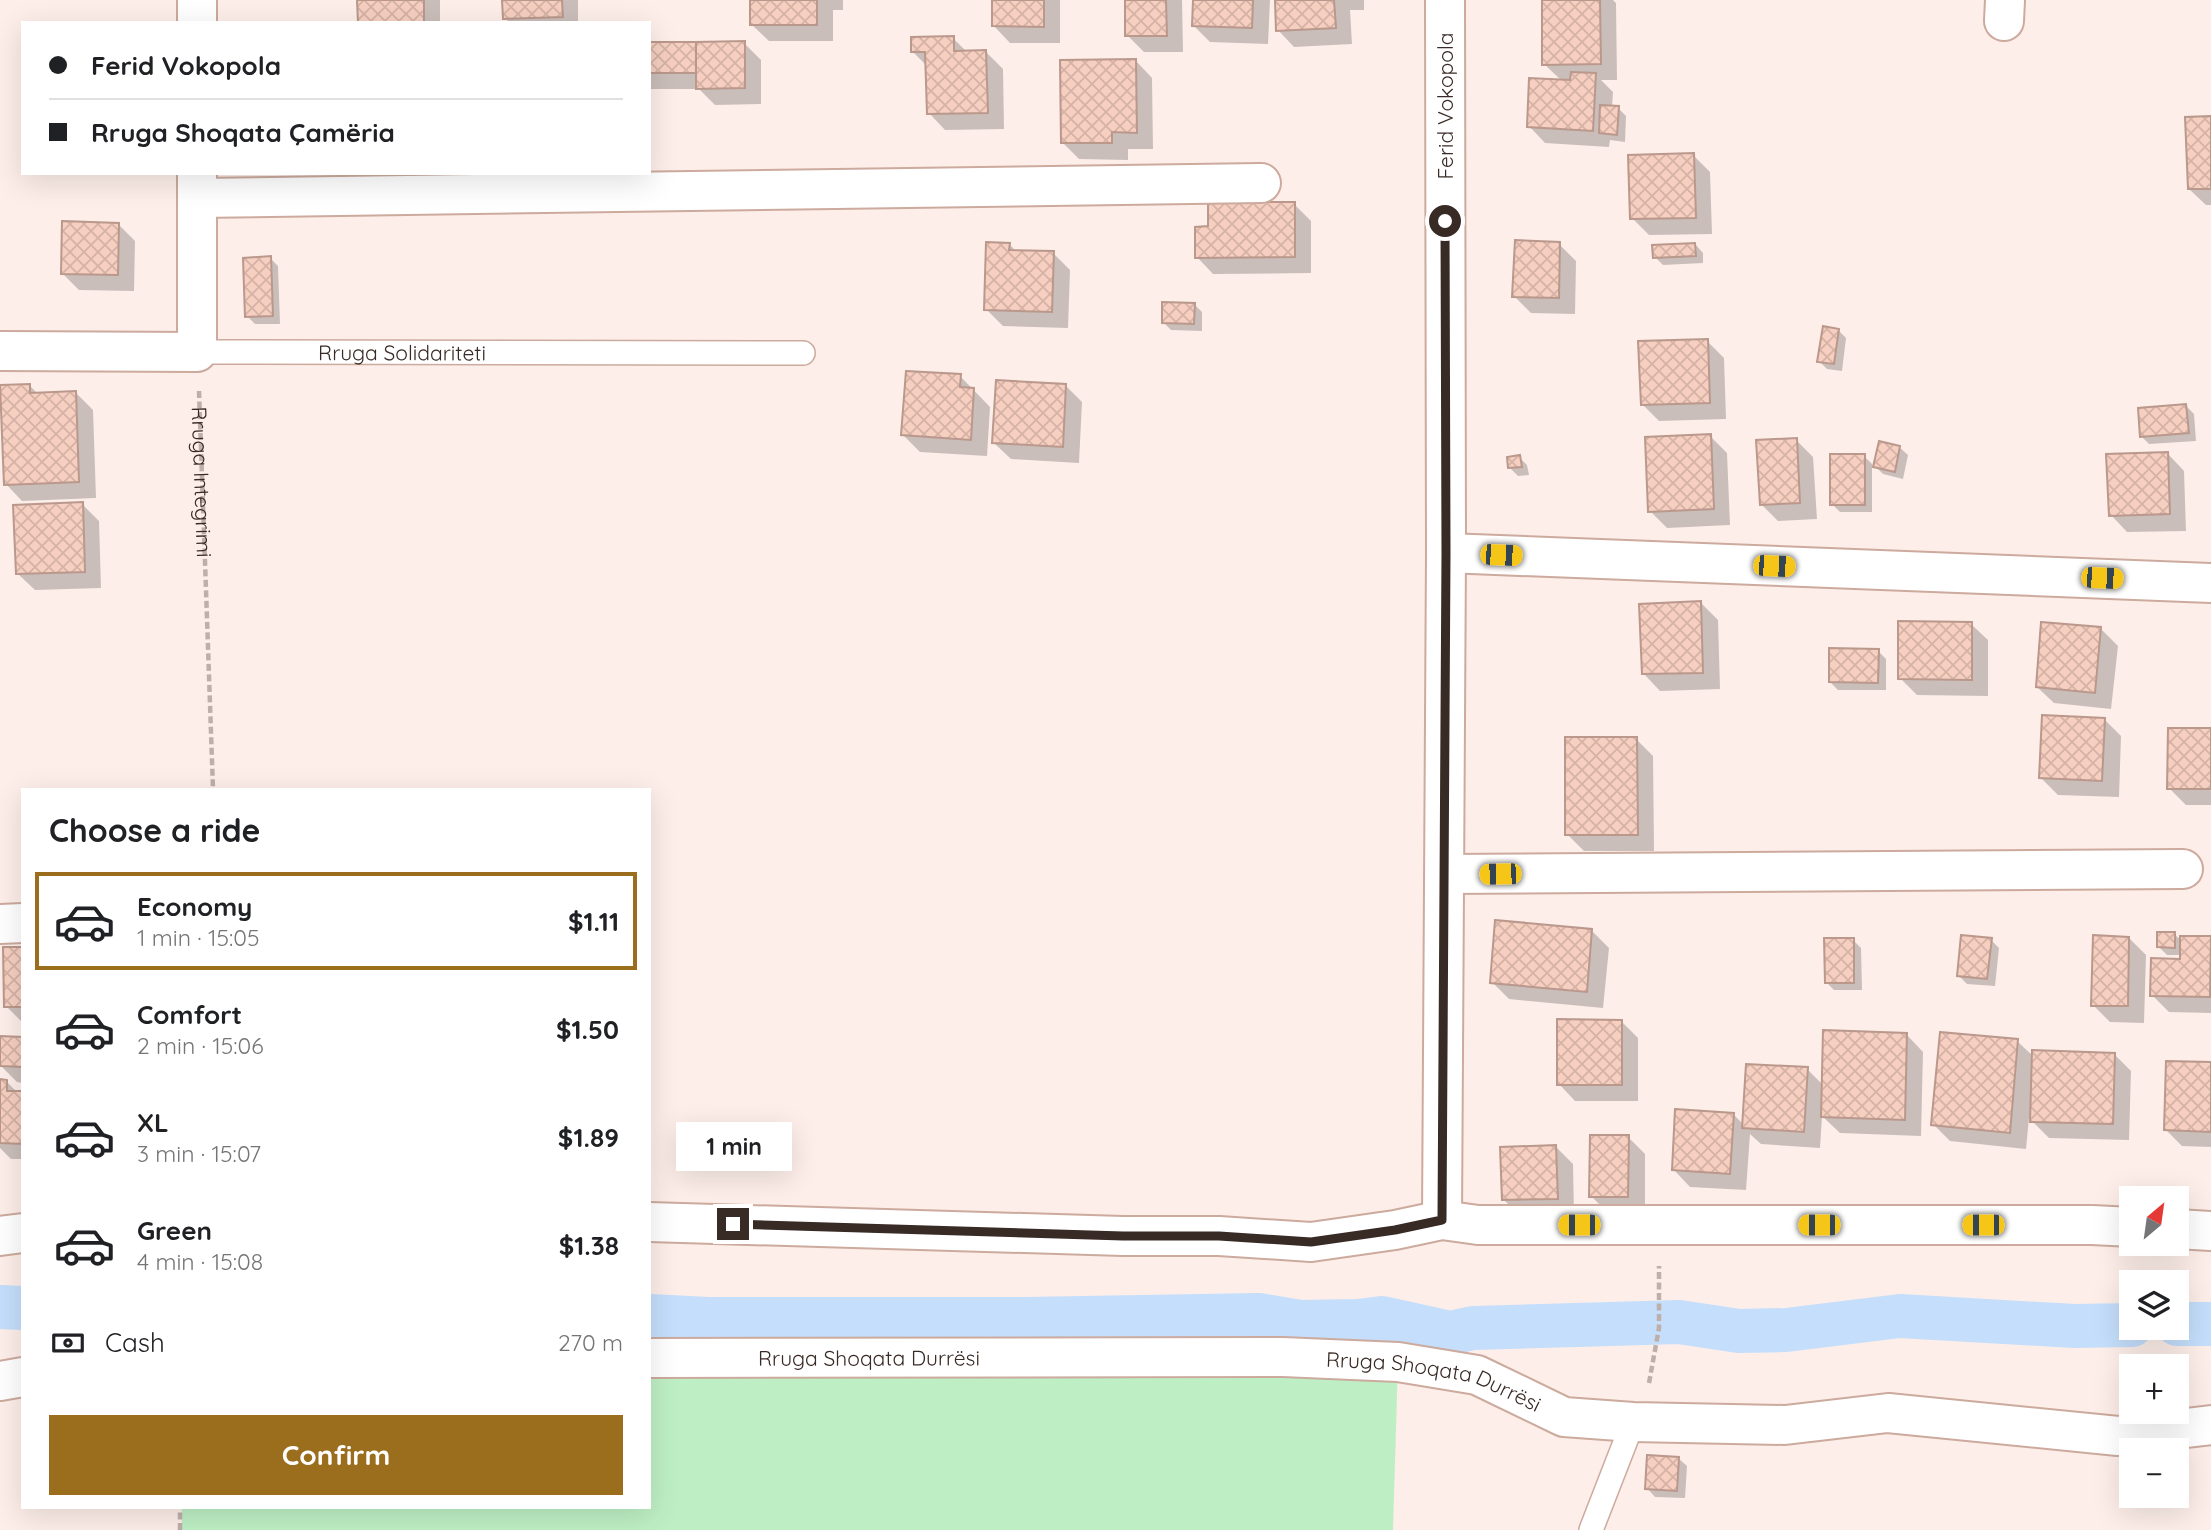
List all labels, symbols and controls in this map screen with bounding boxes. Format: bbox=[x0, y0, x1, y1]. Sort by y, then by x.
street label: Ferid Vokopola bbox=[1432, 32, 1458, 180]
text: Ferid Vokopola bbox=[91, 49, 281, 82]
text: Rruga Shoqata Çamëria bbox=[91, 116, 395, 149]
route start bbox=[1429, 205, 1461, 237]
street label: Rruga Solidariteti bbox=[318, 339, 486, 365]
street label: Rruga Integrimi bbox=[187, 406, 218, 558]
car bbox=[1480, 544, 1523, 566]
car bbox=[1753, 555, 1796, 577]
car bbox=[2081, 567, 2124, 589]
text: Choose a ride bbox=[49, 810, 261, 850]
car bbox=[1479, 863, 1522, 885]
icon: car bbox=[53, 890, 116, 953]
text: Economy bbox=[137, 890, 252, 923]
text: $1.11 bbox=[568, 905, 619, 938]
text: 1 min · 15:05 bbox=[137, 923, 260, 952]
icon: car bbox=[53, 998, 116, 1061]
text: Comfort bbox=[137, 998, 242, 1031]
text: $1.50 bbox=[556, 1013, 619, 1046]
text: 2 min · 15:06 bbox=[137, 1031, 264, 1060]
icon: car bbox=[53, 1106, 116, 1169]
text: XL bbox=[137, 1106, 169, 1139]
text: $1.89 bbox=[558, 1121, 619, 1154]
callout: 1 min bbox=[675, 1122, 791, 1172]
text: 1 min bbox=[706, 1132, 762, 1161]
text: 3 min · 15:07 bbox=[137, 1139, 261, 1168]
north arrow bbox=[2119, 1186, 2189, 1256]
map controls bbox=[2119, 1186, 2189, 1508]
route end bbox=[717, 1208, 749, 1240]
icon: car bbox=[53, 1214, 116, 1277]
text: Green bbox=[137, 1214, 212, 1247]
car bbox=[1559, 1215, 1601, 1236]
car bbox=[1799, 1215, 1841, 1236]
car bbox=[1963, 1215, 2005, 1236]
text: $1.38 bbox=[559, 1229, 619, 1262]
text: 4 min · 15:08 bbox=[137, 1247, 263, 1276]
button: layers bbox=[2119, 1270, 2189, 1340]
icon: cash bbox=[49, 1324, 87, 1362]
text: Cash bbox=[105, 1326, 165, 1359]
text: 270 m bbox=[558, 1328, 623, 1357]
street label: Rruga Shoqata Durrësi bbox=[758, 1344, 980, 1371]
street label: Rruga Shoqata Durrësi bbox=[1325, 1346, 1545, 1417]
button: + bbox=[2119, 1354, 2189, 1424]
button: Confirm bbox=[49, 1415, 623, 1495]
button: − bbox=[2119, 1438, 2189, 1508]

